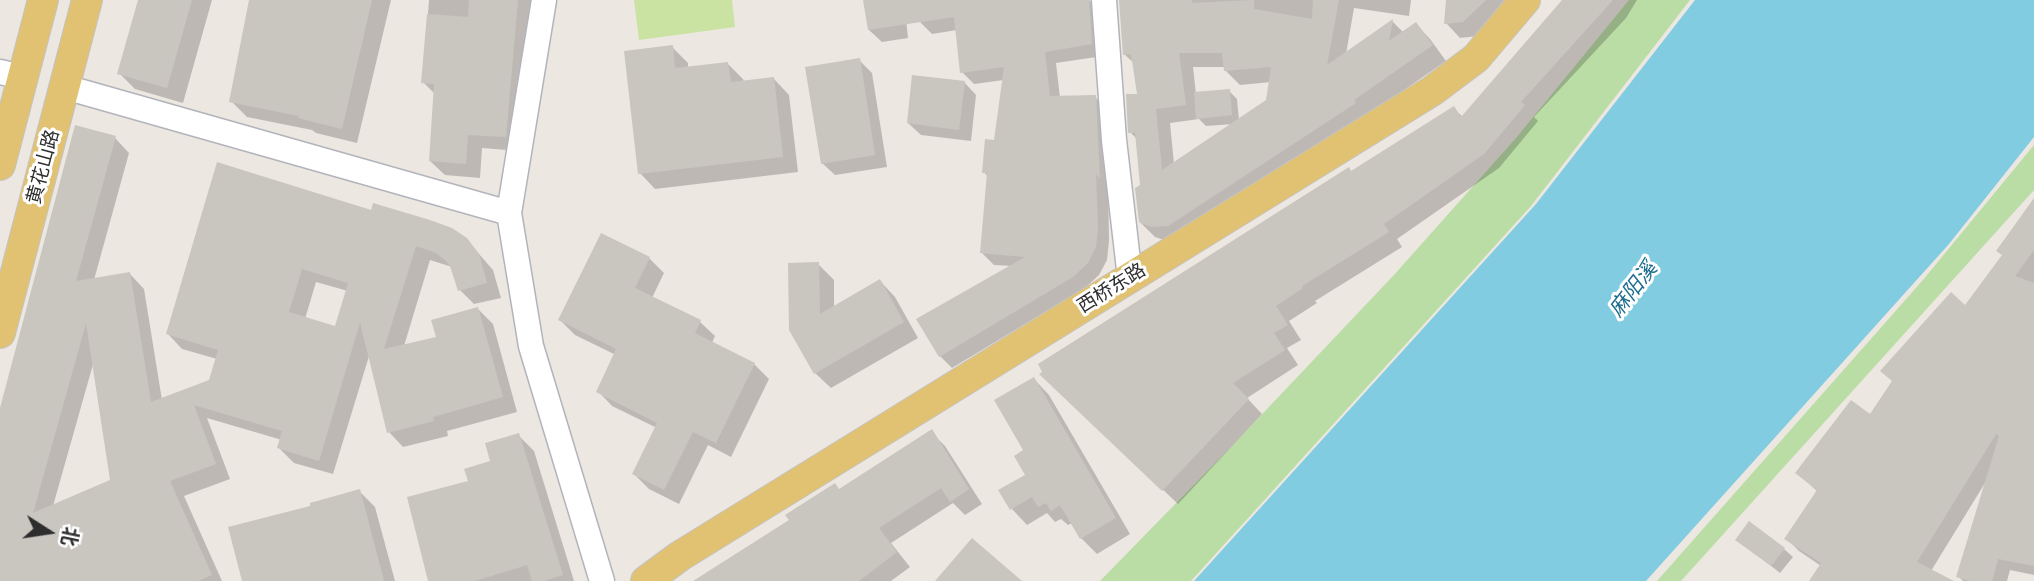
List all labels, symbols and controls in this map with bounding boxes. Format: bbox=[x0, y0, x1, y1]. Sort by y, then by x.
street label: 黄花山路 bbox=[23, 127, 65, 207]
water label: 麻阳溪 bbox=[1605, 257, 1663, 323]
street label: 西桥东路 bbox=[1074, 259, 1150, 319]
north arrow bbox=[14, 497, 84, 567]
text: 北 bbox=[57, 525, 82, 548]

